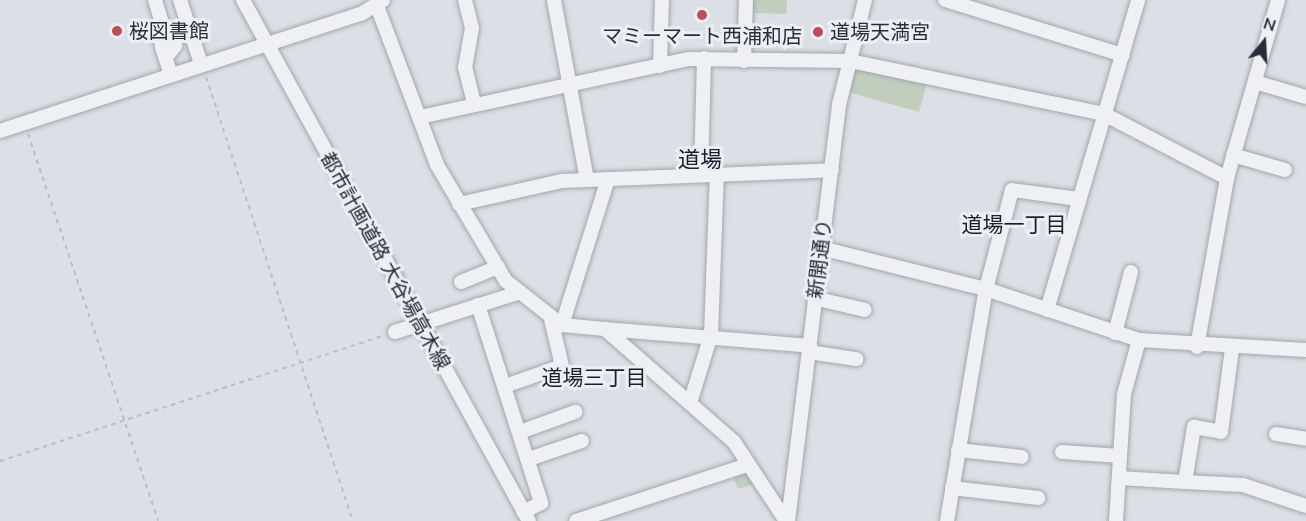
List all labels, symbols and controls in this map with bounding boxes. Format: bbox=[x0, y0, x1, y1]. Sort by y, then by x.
marker: マミーマート西浦和店 bbox=[695, 8, 709, 22]
north arrow bbox=[1234, 12, 1294, 72]
text: N bbox=[1260, 13, 1279, 37]
place label: 桜図書館 bbox=[129, 19, 209, 43]
place label: 道場天満宮 bbox=[830, 20, 930, 44]
marker: 桜図書館 bbox=[110, 24, 124, 38]
place label: マミーマート西浦和店 bbox=[602, 24, 802, 48]
marker: 道場天満宮 bbox=[811, 25, 825, 39]
street label: 都市計画道路 大谷場高木線 bbox=[315, 148, 455, 374]
district label: 道場 bbox=[678, 148, 722, 174]
district label: 道場一丁目 bbox=[962, 212, 1066, 238]
street label: 新開通り bbox=[803, 218, 837, 300]
district label: 道場三丁目 bbox=[542, 365, 646, 391]

